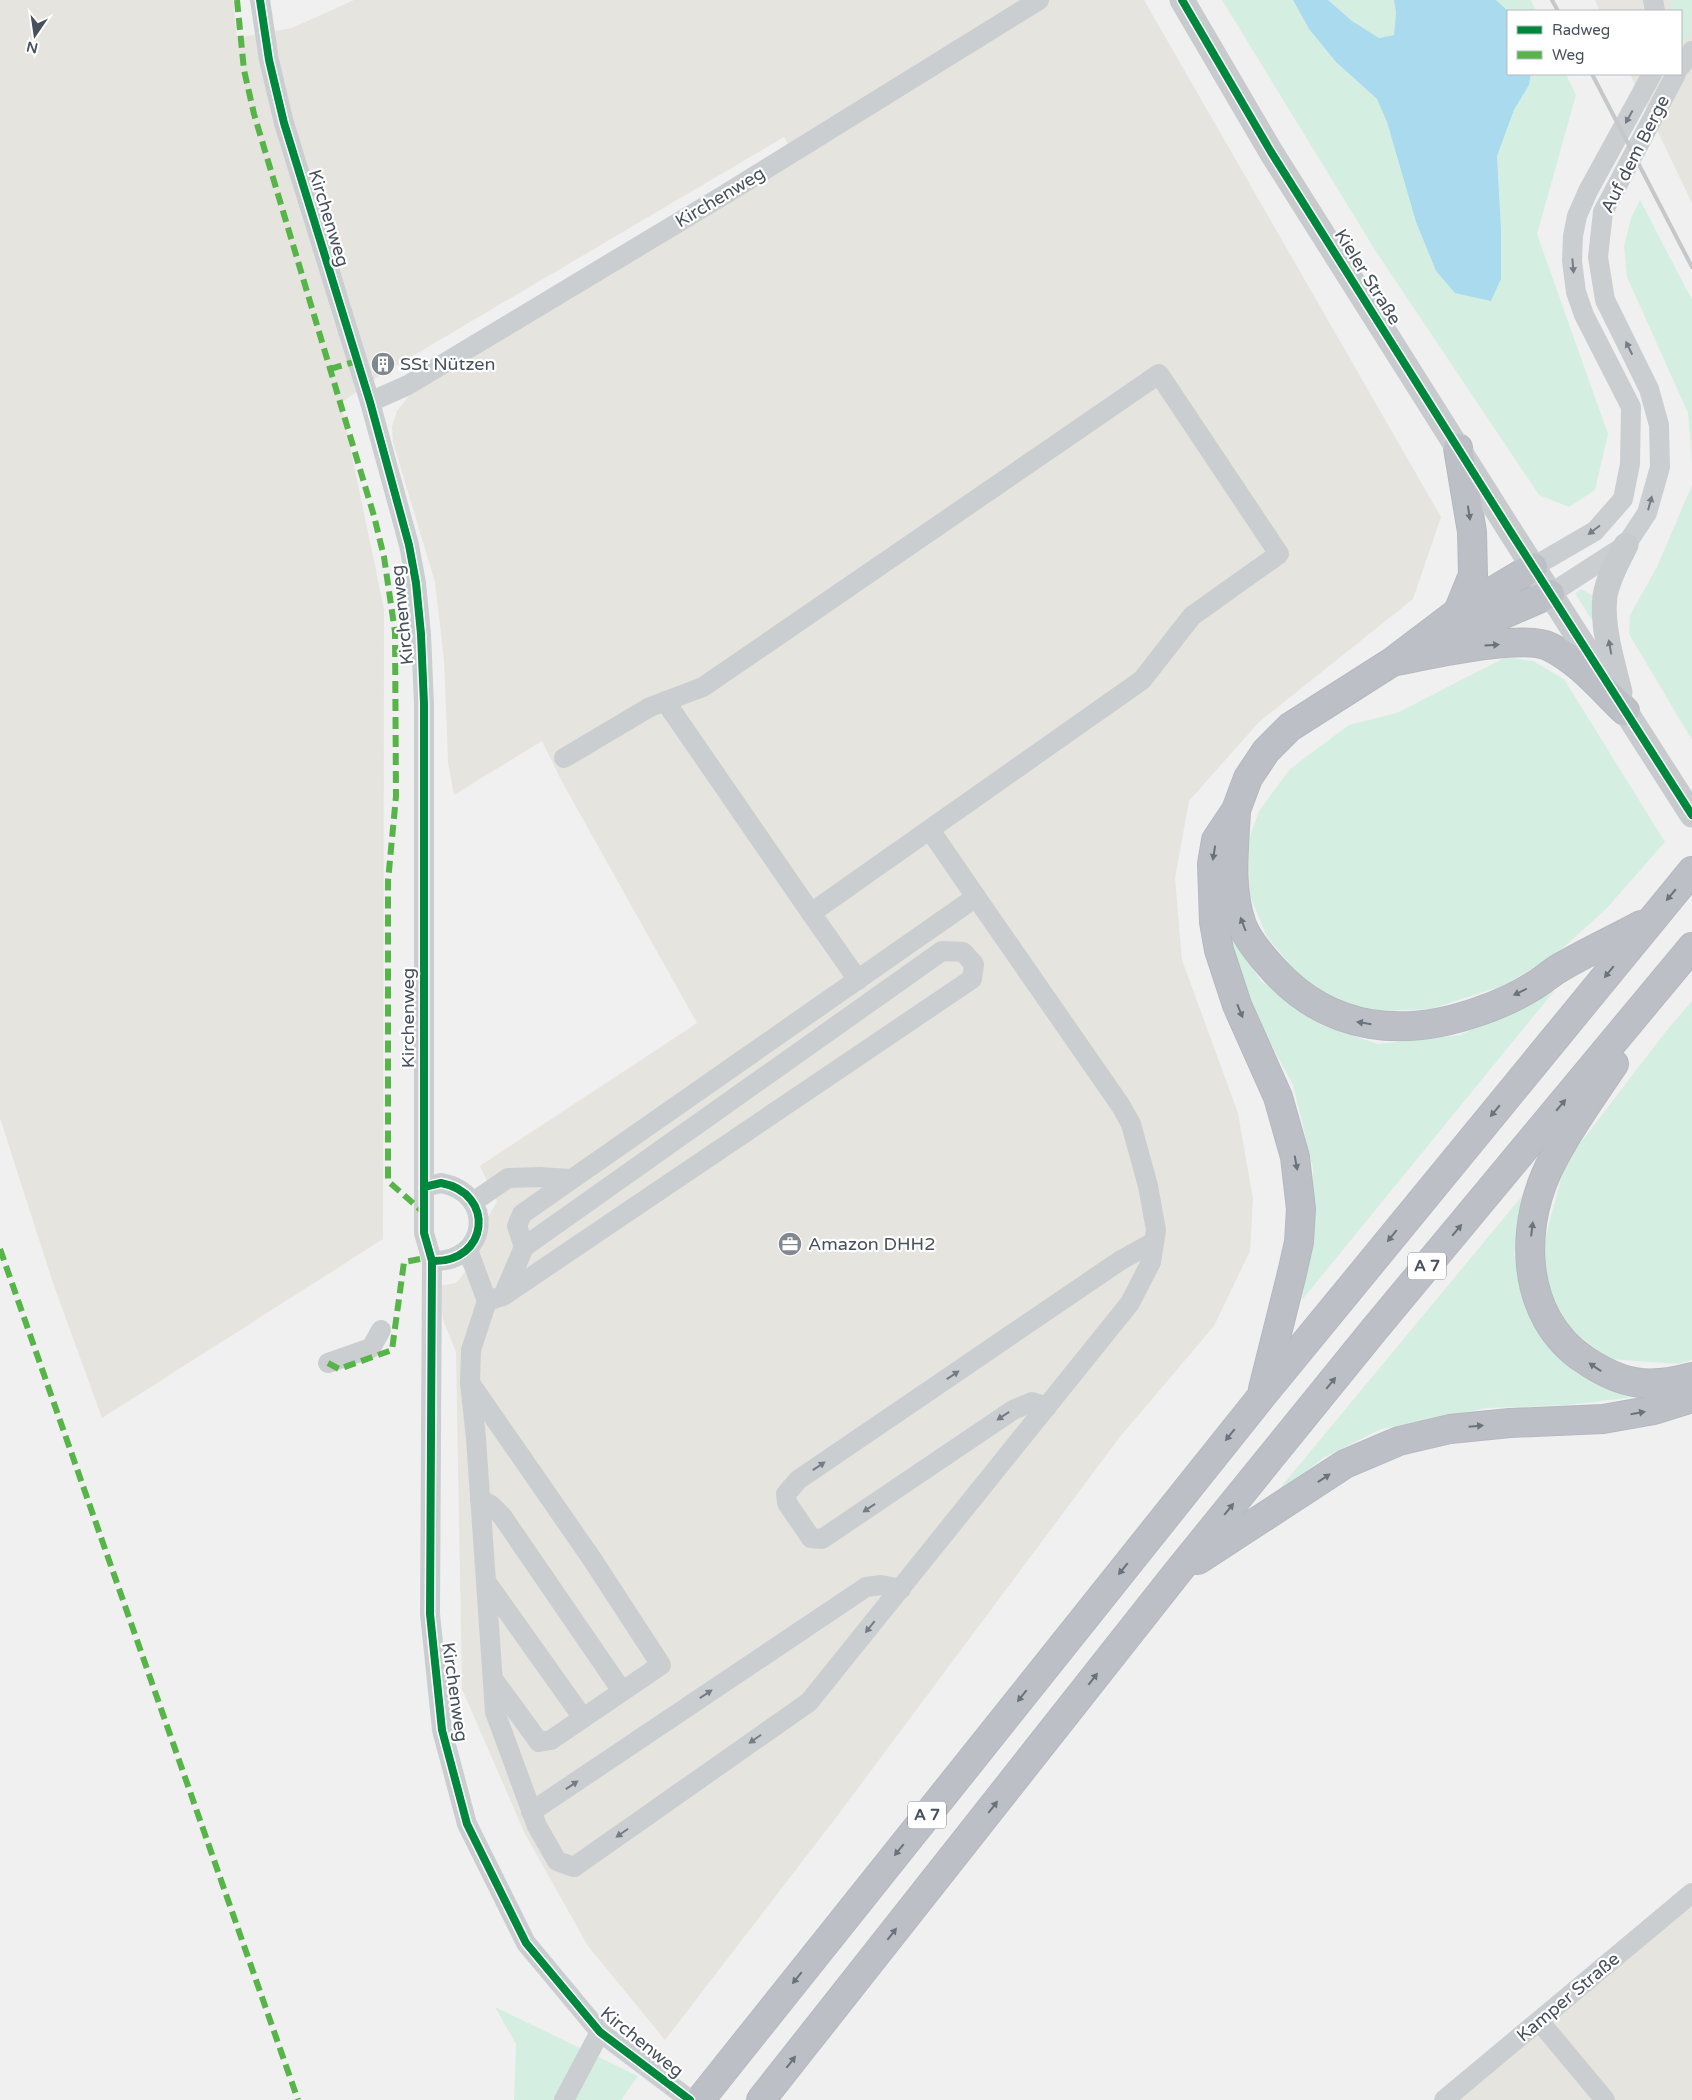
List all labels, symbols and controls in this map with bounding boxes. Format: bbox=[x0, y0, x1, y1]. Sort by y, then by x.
north arrow bbox=[10, 10, 60, 60]
legend bbox=[1507, 10, 1682, 75]
text: Radweg bbox=[1552, 21, 1610, 39]
text: N bbox=[25, 38, 40, 57]
text: Weg bbox=[1552, 46, 1584, 64]
street label: Auf dem Berge bbox=[1596, 91, 1674, 217]
one-way arrow bbox=[1624, 110, 1633, 123]
street label: Kirchenweg bbox=[671, 162, 769, 232]
street label: Kirchenweg bbox=[304, 167, 354, 269]
street label: Kieler Straße bbox=[1330, 225, 1406, 329]
one-way arrow bbox=[1569, 258, 1577, 274]
one-way arrow bbox=[1625, 341, 1633, 355]
building icon: SSt Nützen bbox=[370, 351, 396, 377]
place label: SSt Nützen bbox=[400, 353, 496, 375]
one-way arrow bbox=[1646, 496, 1654, 511]
one-way arrow bbox=[1465, 506, 1473, 522]
one-way arrow bbox=[1587, 525, 1601, 535]
street label: Kirchenweg bbox=[386, 564, 418, 666]
one-way arrow bbox=[1606, 638, 1614, 654]
one-way arrow bbox=[1484, 641, 1500, 649]
one-way arrow bbox=[1210, 846, 1218, 862]
one-way arrow bbox=[1665, 889, 1677, 901]
one-way arrow bbox=[1239, 916, 1247, 931]
one-way arrow bbox=[1603, 965, 1614, 978]
street label: Kirchenweg bbox=[397, 968, 419, 1068]
one-way arrow bbox=[1513, 988, 1527, 996]
one-way arrow bbox=[1237, 1004, 1244, 1019]
one-way arrow bbox=[1355, 1019, 1371, 1027]
one-way arrow bbox=[1555, 1099, 1566, 1112]
one-way arrow bbox=[1490, 1105, 1501, 1117]
one-way arrow bbox=[1292, 1156, 1300, 1172]
one-way arrow bbox=[1528, 1221, 1536, 1237]
one-way arrow bbox=[1451, 1224, 1462, 1237]
one-way arrow bbox=[1386, 1230, 1397, 1243]
office icon: Amazon DHH2 bbox=[777, 1231, 803, 1257]
place label: Amazon DHH2 bbox=[808, 1233, 936, 1255]
road number: A 7 bbox=[1408, 1252, 1446, 1280]
one-way arrow bbox=[1589, 1362, 1602, 1372]
one-way arrow bbox=[946, 1370, 960, 1380]
one-way arrow bbox=[1326, 1377, 1337, 1390]
one-way arrow bbox=[1630, 1408, 1646, 1416]
one-way arrow bbox=[996, 1412, 1010, 1421]
one-way arrow bbox=[1468, 1422, 1484, 1430]
one-way arrow bbox=[1225, 1428, 1235, 1442]
one-way arrow bbox=[812, 1461, 825, 1471]
one-way arrow bbox=[1317, 1473, 1330, 1483]
one-way arrow bbox=[862, 1503, 875, 1513]
one-way arrow bbox=[1223, 1503, 1234, 1515]
one-way arrow bbox=[1117, 1562, 1128, 1575]
one-way arrow bbox=[865, 1620, 876, 1633]
street label: Kirchenweg bbox=[437, 1641, 473, 1743]
one-way arrow bbox=[1088, 1673, 1099, 1686]
one-way arrow bbox=[700, 1689, 713, 1699]
one-way arrow bbox=[1016, 1689, 1027, 1702]
one-way arrow bbox=[748, 1734, 762, 1744]
one-way arrow bbox=[565, 1780, 578, 1789]
one-way arrow bbox=[987, 1801, 998, 1814]
road number: A 7 bbox=[908, 1802, 946, 1828]
one-way arrow bbox=[615, 1828, 629, 1838]
one-way arrow bbox=[893, 1844, 904, 1857]
one-way arrow bbox=[887, 1927, 897, 1941]
street label: Kamper Straße bbox=[1512, 1948, 1624, 2046]
one-way arrow bbox=[792, 1971, 803, 1984]
street label: Kirchenweg bbox=[596, 2002, 688, 2082]
one-way arrow bbox=[786, 2056, 797, 2069]

